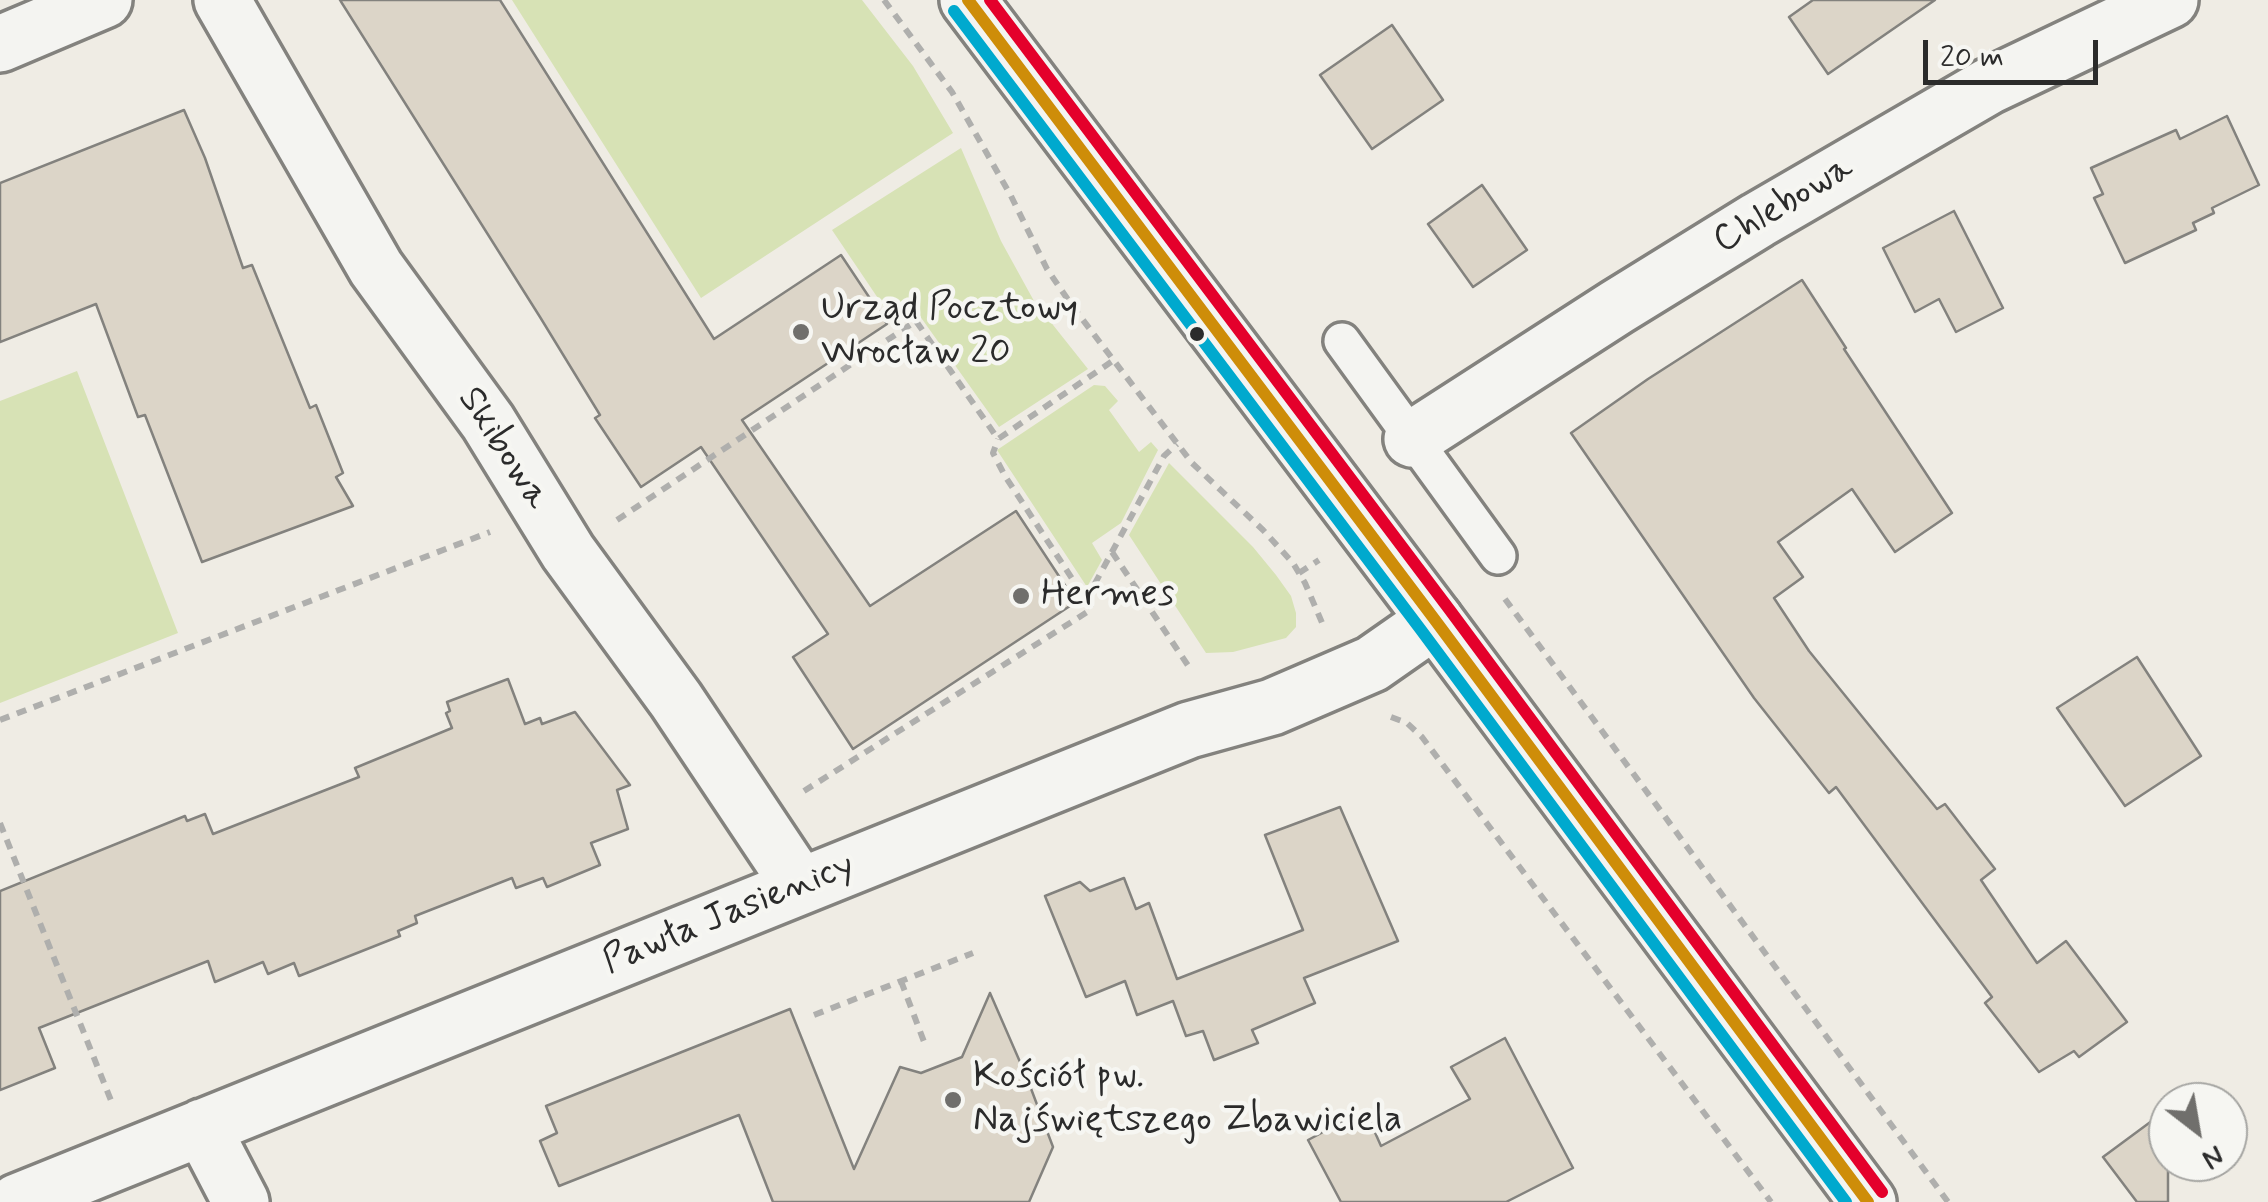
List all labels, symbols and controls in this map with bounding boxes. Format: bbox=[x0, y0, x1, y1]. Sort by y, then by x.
scale bar bbox=[1928, 20, 2103, 82]
text: 20 m bbox=[1940, 38, 2004, 77]
street label: Chlebowa bbox=[1706, 147, 1862, 265]
place label: Urząd Pocztowy Wrocław 20 bbox=[821, 287, 1078, 376]
marker: Urząd Pocztowy Wrocław 20 bbox=[790, 321, 812, 343]
unlabelled marker bbox=[1187, 324, 1207, 344]
street label: Skibowa bbox=[446, 380, 558, 518]
place label: Hermes bbox=[1041, 573, 1175, 619]
marker: Hermes bbox=[1010, 585, 1032, 607]
street label: Pawła Jasienicy bbox=[597, 844, 861, 986]
place label: Kościół pw. Najświętszego Zbawiciela bbox=[973, 1055, 1402, 1144]
north arrow bbox=[2148, 1082, 2248, 1182]
marker: Kościół pw. Najświętszego Zbawiciela bbox=[942, 1089, 964, 1111]
text: N bbox=[2195, 1136, 2230, 1177]

